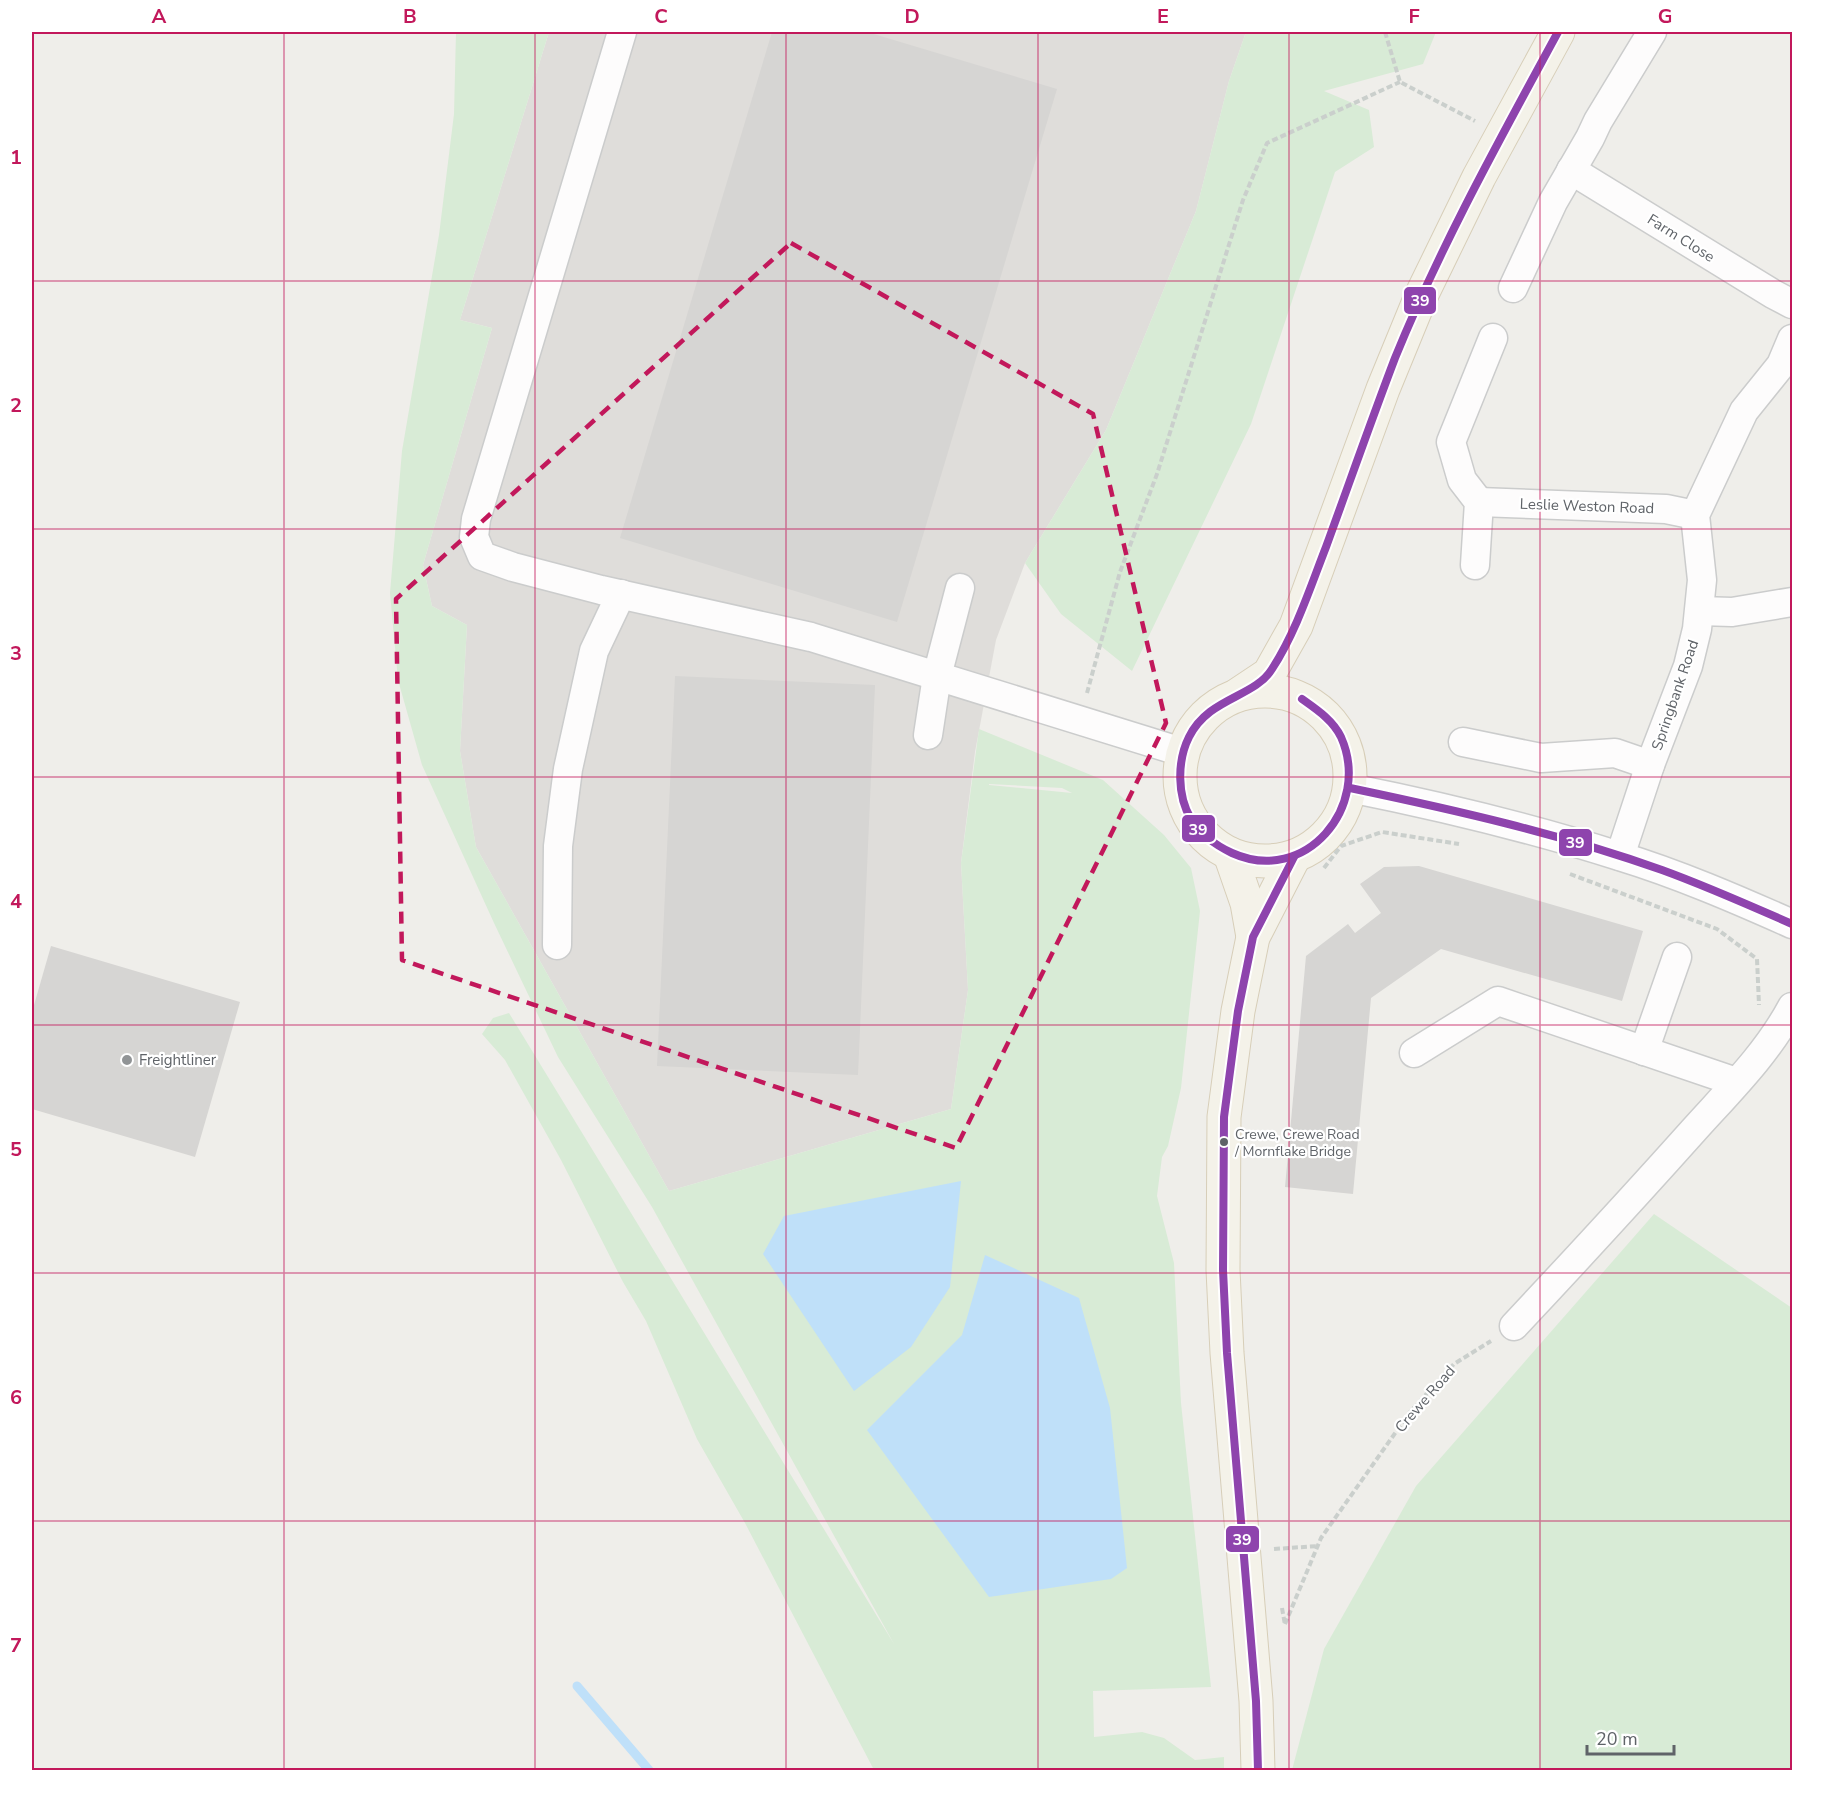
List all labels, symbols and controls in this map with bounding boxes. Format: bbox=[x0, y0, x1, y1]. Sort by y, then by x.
text: A bbox=[152, 3, 167, 30]
text: B bbox=[403, 3, 417, 30]
text: C bbox=[654, 3, 668, 30]
text: D bbox=[904, 3, 920, 30]
text: E bbox=[1157, 3, 1169, 30]
text: F bbox=[1408, 3, 1420, 30]
text: G bbox=[1658, 3, 1672, 30]
text: 1 bbox=[10, 144, 22, 171]
street label: Farm Close bbox=[1644, 209, 1719, 267]
line badge: 39 bbox=[1403, 286, 1437, 315]
text: 39 bbox=[1410, 290, 1430, 312]
text: 2 bbox=[10, 392, 22, 419]
street label: Leslie Weston Road bbox=[1519, 494, 1655, 518]
street label: Springbank Road bbox=[1647, 637, 1703, 753]
text: 3 bbox=[10, 640, 22, 667]
line badge: 39 bbox=[1181, 814, 1216, 843]
text: 39 bbox=[1188, 819, 1208, 841]
line badge: 39 bbox=[1558, 828, 1593, 857]
text: 39 bbox=[1565, 832, 1585, 854]
text: 4 bbox=[10, 888, 22, 915]
place label: Freightliner bbox=[139, 1050, 217, 1070]
marker: Freightliner bbox=[120, 1053, 134, 1067]
place label: Crewe, Crewe Road / Mornflake Bridge bbox=[1234, 1125, 1360, 1161]
text: 5 bbox=[10, 1136, 22, 1163]
marker: Crewe, Crewe Road / Mornflake Bridge bbox=[1218, 1136, 1230, 1148]
street label: Crewe Road bbox=[1390, 1361, 1460, 1437]
text: 6 bbox=[10, 1384, 22, 1411]
line badge: 39 bbox=[1225, 1525, 1260, 1553]
text: 39 bbox=[1232, 1529, 1252, 1551]
text: 7 bbox=[10, 1632, 22, 1659]
scale bar bbox=[1587, 1718, 1674, 1756]
text: 20 m bbox=[1596, 1727, 1638, 1751]

